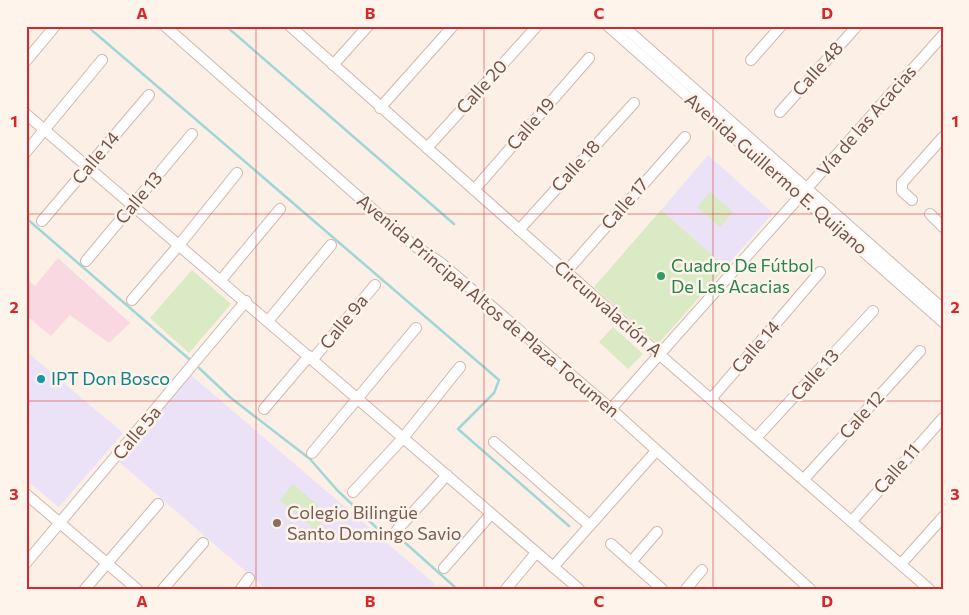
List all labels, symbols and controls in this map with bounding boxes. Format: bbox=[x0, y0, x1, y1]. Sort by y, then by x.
text: A bbox=[136, 3, 148, 22]
text: B bbox=[365, 3, 376, 22]
text: C bbox=[594, 3, 605, 22]
text: D bbox=[821, 3, 833, 22]
street label: Calle 48 bbox=[787, 37, 847, 100]
street label: Calle 20 bbox=[451, 55, 511, 118]
street label: Vía de las Acacias bbox=[812, 60, 920, 180]
street label: Avenida Guillermo E. Quijano bbox=[681, 88, 872, 259]
street label: Calle 19 bbox=[501, 93, 559, 154]
text: 1 bbox=[10, 111, 18, 130]
text: 1 bbox=[951, 111, 959, 130]
street label: Calle 14 bbox=[67, 126, 124, 188]
street label: Calle 18 bbox=[546, 135, 604, 196]
street label: Calle 13 bbox=[110, 167, 167, 228]
street label: Calle 17 bbox=[596, 173, 653, 234]
street label: Avenida Principal Altos de Plaza Tocumen bbox=[353, 189, 624, 422]
place label: Cuadro De Fútbol De Las Acacias bbox=[671, 254, 814, 297]
street label: Circunvalación A bbox=[550, 255, 667, 361]
marker: Cuadro De Fútbol De Las Acacias bbox=[655, 270, 667, 282]
street label: Calle 9a bbox=[314, 290, 372, 353]
text: 2 bbox=[9, 297, 19, 316]
text: 2 bbox=[950, 297, 960, 316]
street label: Calle 14 bbox=[726, 315, 784, 377]
street label: Calle 13 bbox=[785, 344, 843, 405]
place label: IPT Don Bosco bbox=[51, 367, 170, 389]
marker: IPT Don Bosco bbox=[35, 373, 47, 385]
street label: Cale 12 bbox=[834, 386, 888, 443]
street label: Calle 5a bbox=[107, 401, 165, 464]
street label: Calle 11 bbox=[869, 439, 924, 498]
text: 3 bbox=[9, 484, 19, 503]
text: 3 bbox=[950, 484, 960, 503]
place label: Colegio Bilingüe Santo Domingo Savio bbox=[287, 501, 462, 544]
marker: Colegio Bilingüe Santo Domingo Savio bbox=[271, 517, 283, 529]
text: A bbox=[136, 591, 148, 610]
text: B bbox=[365, 591, 376, 610]
text: C bbox=[594, 591, 605, 610]
text: D bbox=[821, 591, 833, 610]

